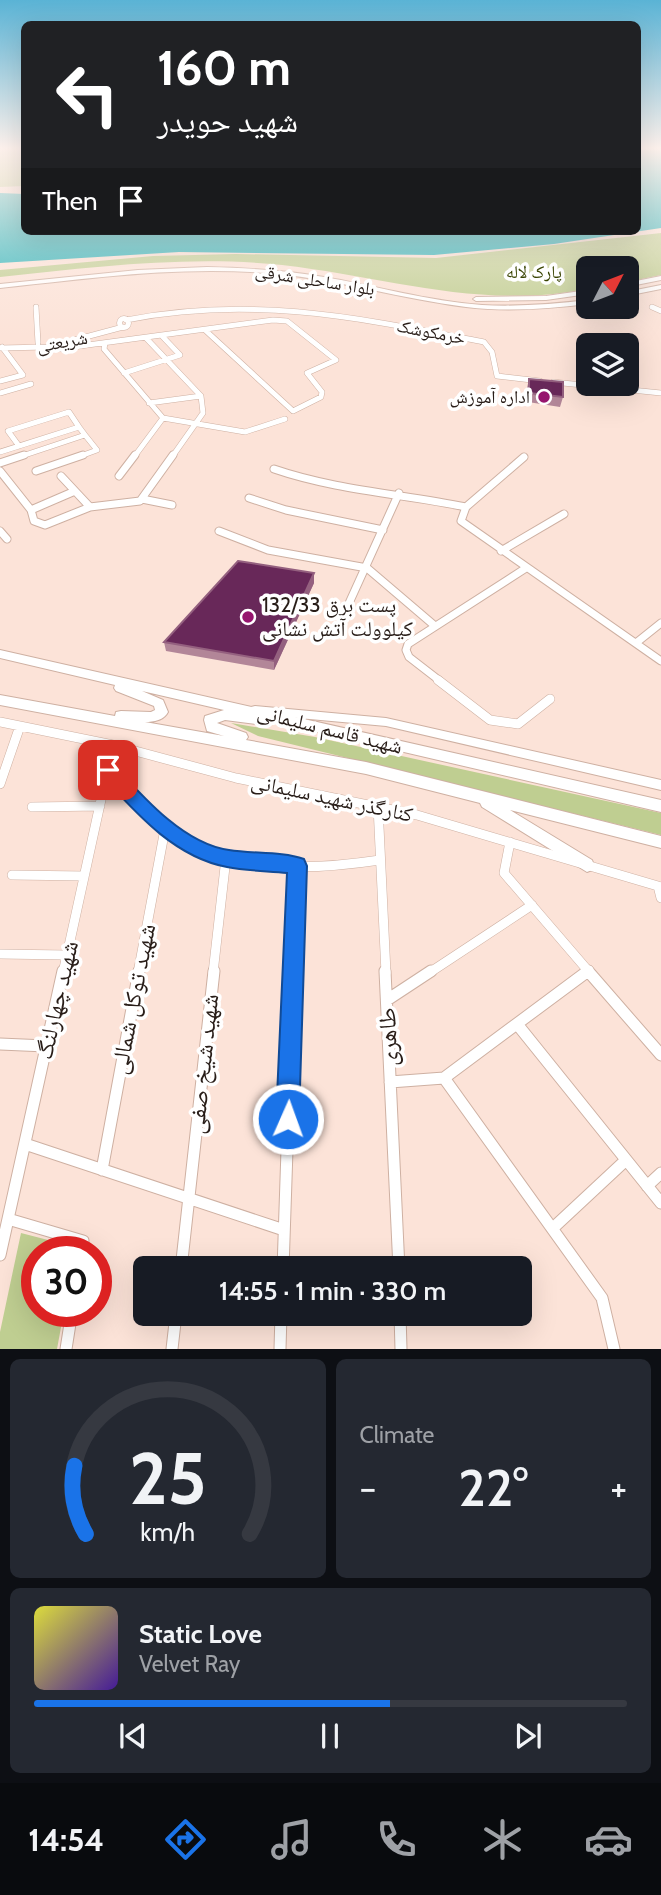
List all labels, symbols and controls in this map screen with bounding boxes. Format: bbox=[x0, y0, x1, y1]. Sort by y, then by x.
text: 160 m bbox=[157, 38, 291, 97]
icon: left bbox=[42, 49, 133, 140]
text: شهید حویدر bbox=[157, 101, 298, 140]
icon: arrive bbox=[112, 182, 150, 220]
text: Then bbox=[42, 185, 98, 217]
north arrow bbox=[576, 256, 639, 318]
map controls bbox=[576, 256, 639, 396]
street label: بلوار ساحلی شرقی bbox=[254, 260, 376, 300]
park label: پارک لاله bbox=[506, 261, 562, 283]
street label: خرمکوشک bbox=[395, 315, 467, 349]
street label: شریعتی bbox=[35, 327, 89, 357]
button: layers bbox=[576, 333, 639, 396]
place label: اداره آموزش bbox=[450, 386, 530, 408]
marker: اداره آموزش bbox=[536, 389, 552, 405]
place label: پست برق 132/33 کیلوولت آتش نشانی bbox=[262, 592, 413, 642]
marker: پست برق 132/33 کیلوولت آتش نشانی bbox=[240, 609, 256, 625]
street label: شهید قاسم سلیمانی bbox=[255, 698, 405, 761]
pin bbox=[78, 740, 138, 800]
icon: arrive bbox=[89, 751, 127, 789]
street label: کنارگذر شهید سلیمانی bbox=[249, 768, 415, 828]
street label: شهید توکل شمالی bbox=[104, 921, 161, 1077]
street label: شهید چهارلنگ bbox=[29, 938, 84, 1062]
street label: شهید شیخ صفی bbox=[181, 992, 225, 1136]
street label: طاهری bbox=[372, 1007, 403, 1067]
position arrow bbox=[251, 1082, 325, 1156]
speed limit sign: 30 bbox=[21, 1236, 112, 1327]
text: 14:55 · 1 min · 330 m bbox=[219, 1275, 446, 1307]
text: Climate bbox=[360, 1421, 434, 1449]
text: 25 bbox=[129, 1435, 207, 1523]
text: 22° bbox=[458, 1456, 528, 1519]
text: − bbox=[360, 1464, 376, 1511]
text: + bbox=[610, 1464, 627, 1511]
text: km/h bbox=[140, 1517, 195, 1547]
text: Static Love bbox=[139, 1618, 262, 1650]
text: Velvet Ray bbox=[139, 1650, 240, 1678]
icon: previous bbox=[114, 1717, 152, 1755]
icon: pause bbox=[311, 1717, 349, 1755]
icon: next bbox=[509, 1717, 547, 1755]
icon: directions bbox=[161, 1815, 210, 1864]
icon: music bbox=[267, 1815, 316, 1864]
icon: phone bbox=[372, 1815, 421, 1864]
icon: climate bbox=[478, 1815, 527, 1864]
icon: car bbox=[584, 1815, 633, 1864]
text: 14:54 bbox=[28, 1820, 104, 1859]

